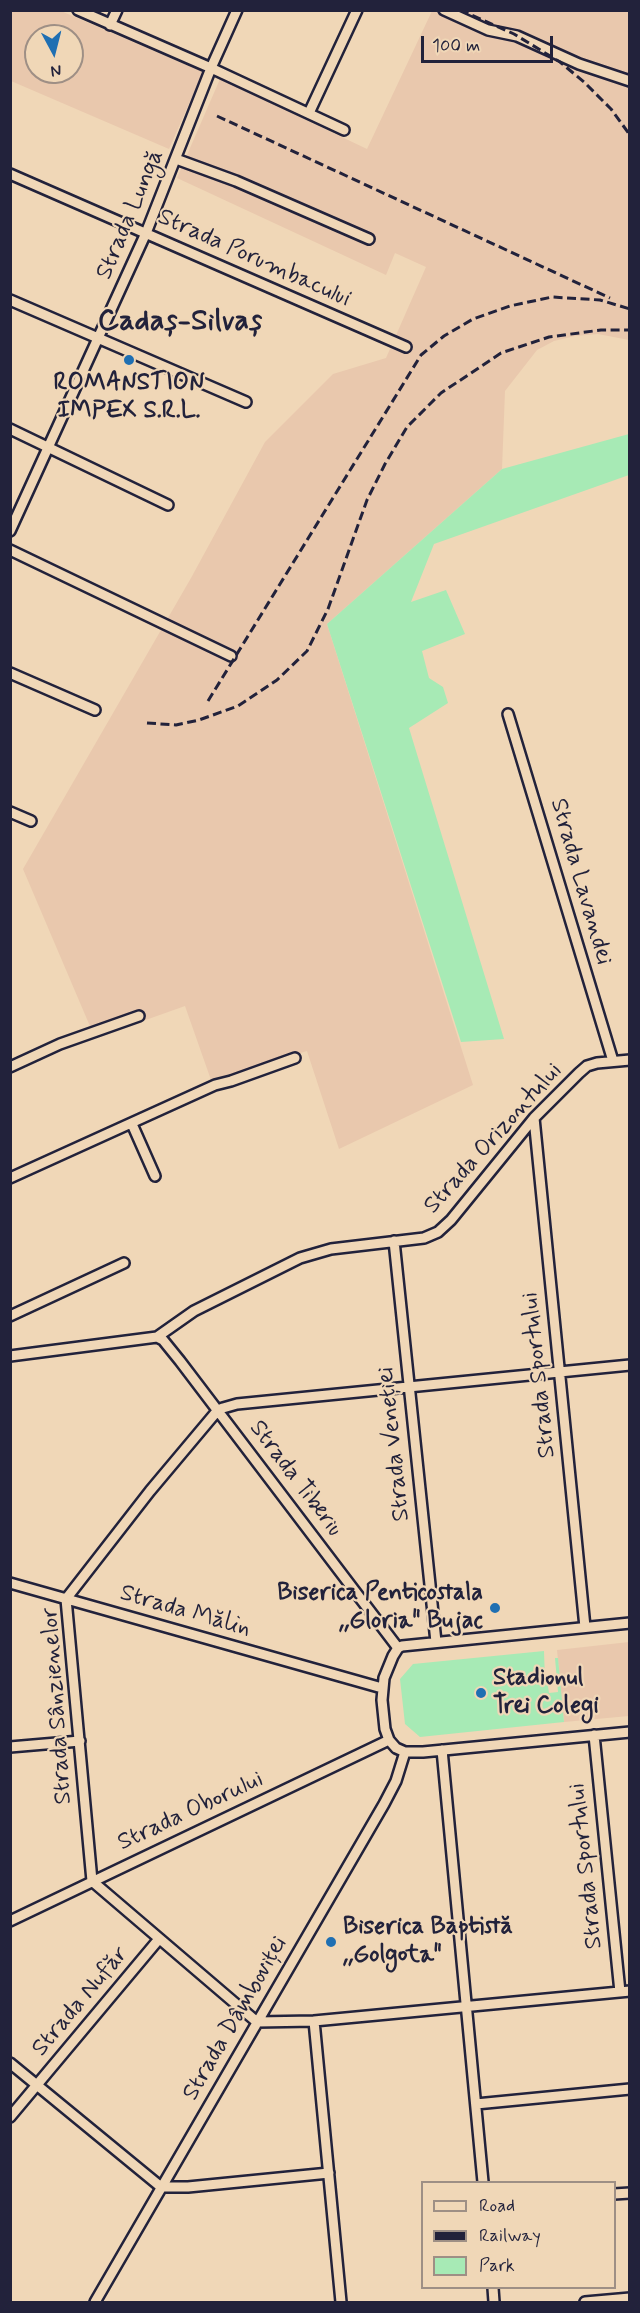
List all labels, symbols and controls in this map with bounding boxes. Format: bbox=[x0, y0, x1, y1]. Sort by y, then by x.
north arrow bbox=[24, 24, 84, 84]
scale bar bbox=[424, 24, 556, 62]
text: 100 m bbox=[432, 34, 480, 58]
text: N bbox=[49, 59, 63, 81]
street label: Strada Lungă bbox=[91, 146, 171, 284]
street label: Strada Porumbacului bbox=[153, 203, 355, 315]
district label: Cadaș-Silvaș bbox=[98, 305, 262, 341]
marker: ROMANSTION IMPEX S.R.L. bbox=[122, 353, 136, 367]
place label: ROMANSTION IMPEX S.R.L. bbox=[53, 370, 205, 426]
street label: Strada Lavandei bbox=[542, 795, 618, 969]
street label: Strada Orizontului bbox=[419, 1057, 569, 1221]
street label: Strada Sportului bbox=[517, 1291, 563, 1459]
street label: Strada Veneției bbox=[373, 1365, 417, 1523]
street label: Strada Tiberiu bbox=[242, 1415, 348, 1543]
street label: Strada Mălin bbox=[116, 1580, 254, 1644]
place label: Biserica Penticostala ,,Gloria" Bujac bbox=[277, 1580, 483, 1636]
marker: Biserica Penticostala ,,Gloria" Bujac bbox=[488, 1601, 502, 1615]
street label: Strada Sânzienelor bbox=[37, 1607, 79, 1805]
place label: Stadionul Trei Colegi bbox=[493, 1665, 599, 1721]
marker: Stadionul Trei Colegi bbox=[474, 1686, 488, 1700]
street label: Strada Oborului bbox=[114, 1766, 268, 1858]
street label: Strada Sportului bbox=[564, 1782, 610, 1950]
place label: Biserica Baptistă ,,Golgota" bbox=[343, 1914, 513, 1970]
street label: Strada Dâmboviței bbox=[177, 1932, 295, 2106]
marker: Biserica Baptistă ,,Golgota" bbox=[324, 1935, 338, 1949]
street label: Strada Nufăr bbox=[27, 1941, 135, 2063]
legend bbox=[421, 2181, 616, 2289]
text: Road bbox=[479, 2194, 515, 2218]
text: Railway bbox=[479, 2224, 541, 2248]
text: Park bbox=[479, 2254, 515, 2278]

